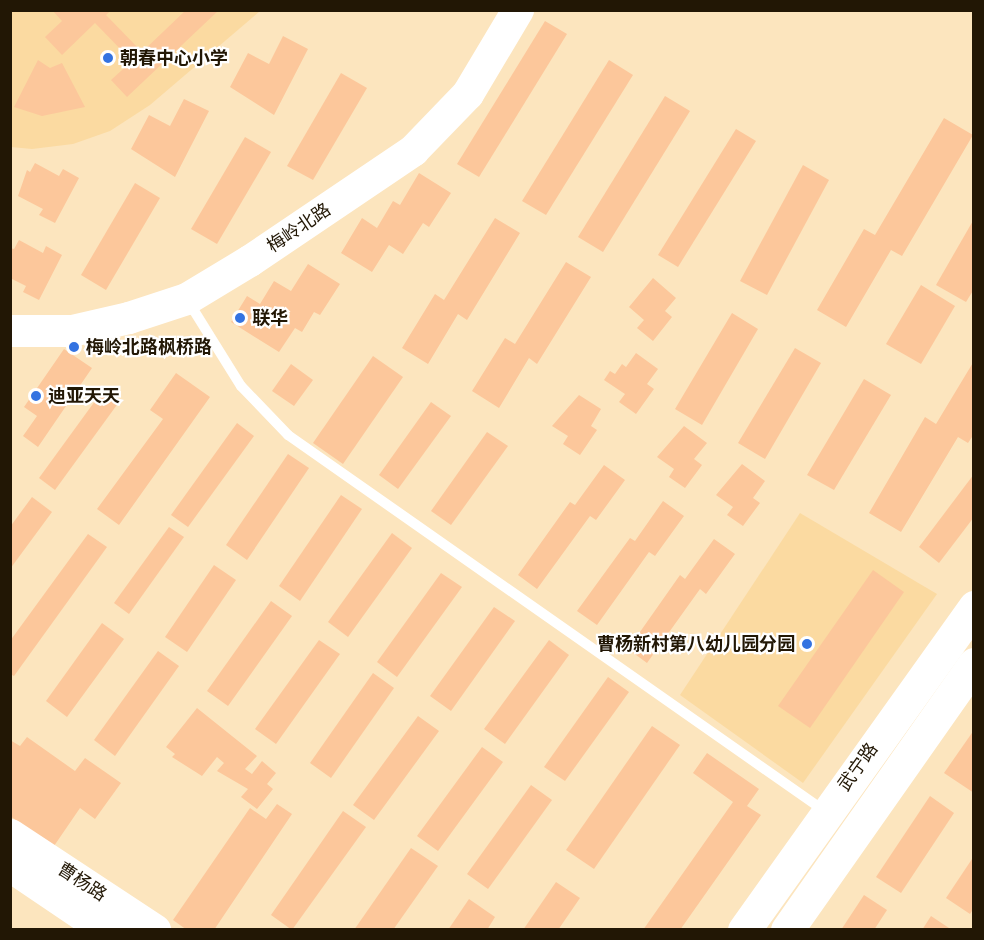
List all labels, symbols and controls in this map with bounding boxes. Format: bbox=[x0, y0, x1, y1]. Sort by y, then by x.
place label: 朝春中心小学 bbox=[120, 47, 228, 69]
marker: 朝春中心小学 bbox=[101, 51, 115, 65]
street label: 梅岭北路 bbox=[263, 199, 335, 257]
place label: 联华 bbox=[252, 307, 288, 329]
marker: 联华 bbox=[233, 311, 247, 325]
place label: 梅岭北路枫桥路 bbox=[86, 336, 212, 358]
marker: 梅岭北路枫桥路 bbox=[67, 340, 81, 354]
place label: 迪亚天天 bbox=[48, 385, 120, 407]
marker: 迪亚天天 bbox=[29, 389, 43, 403]
place label: 曹杨新村第八幼儿园分园 bbox=[597, 633, 795, 655]
marker: 曹杨新村第八幼儿园分园 bbox=[800, 637, 814, 651]
street label: 武宁路 bbox=[833, 739, 883, 795]
street label: 曹杨路 bbox=[53, 858, 111, 906]

